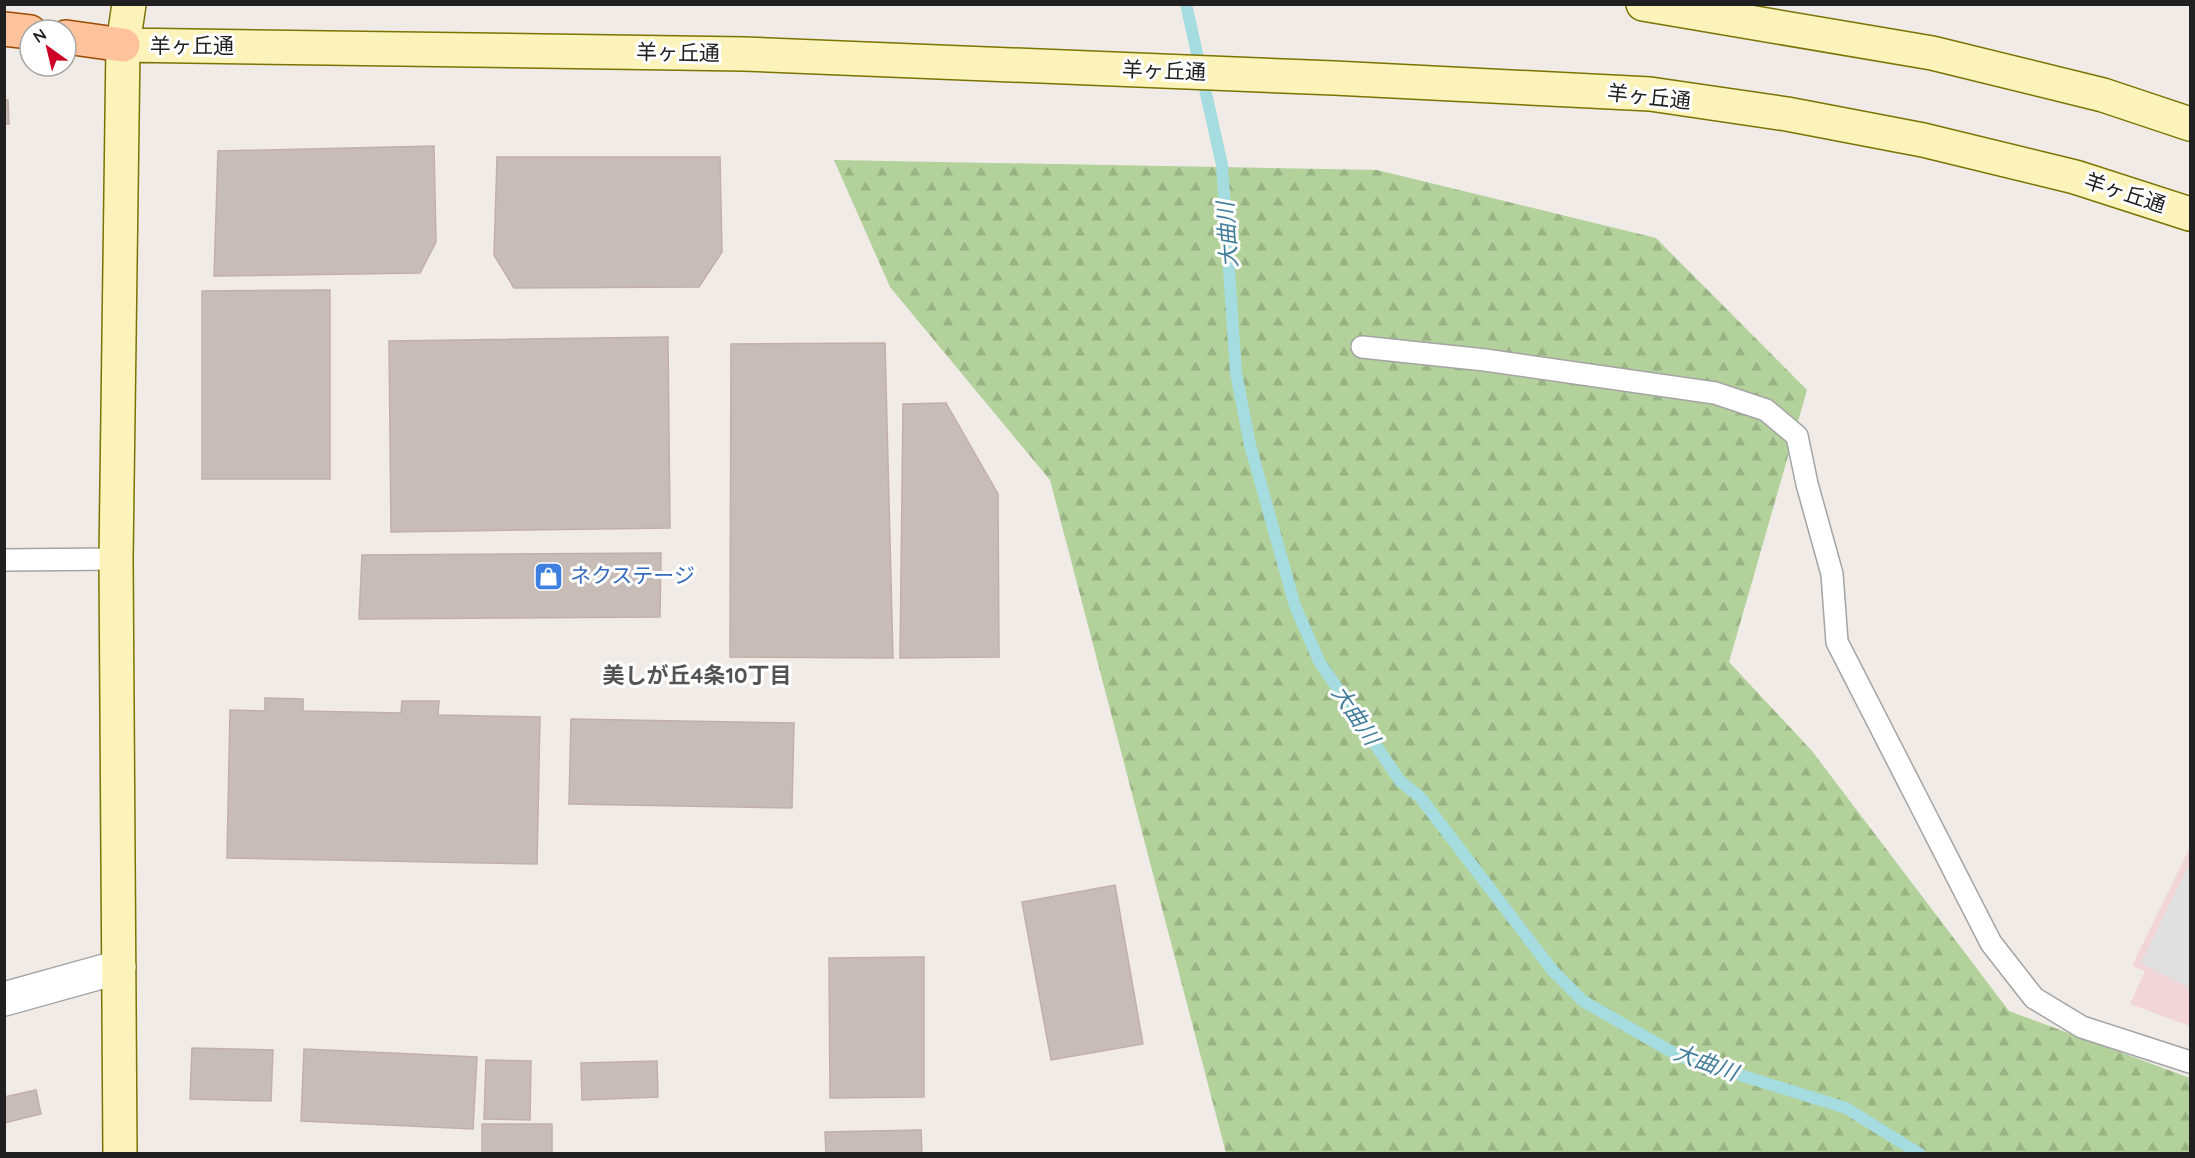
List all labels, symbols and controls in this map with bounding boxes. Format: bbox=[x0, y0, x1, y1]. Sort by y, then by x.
north arrow bbox=[18, 18, 78, 78]
text: N bbox=[29, 24, 50, 47]
street label: 羊ヶ丘通 bbox=[150, 32, 234, 58]
street label: 羊ヶ丘通 bbox=[636, 38, 720, 66]
street label: 羊ヶ丘通 bbox=[1122, 56, 1206, 84]
street label: 羊ヶ丘通 bbox=[1606, 79, 1692, 113]
street label: 羊ヶ丘通 bbox=[2081, 167, 2169, 217]
water label: 大曲川 bbox=[1211, 199, 1243, 269]
shop icon: ネクステージ bbox=[533, 560, 565, 592]
place label: ネクステージ bbox=[570, 562, 695, 588]
district label: 美しが丘4条10丁目 bbox=[602, 661, 792, 689]
water label: 大曲川 bbox=[1326, 680, 1387, 752]
water label: 大曲川 bbox=[1670, 1038, 1744, 1087]

